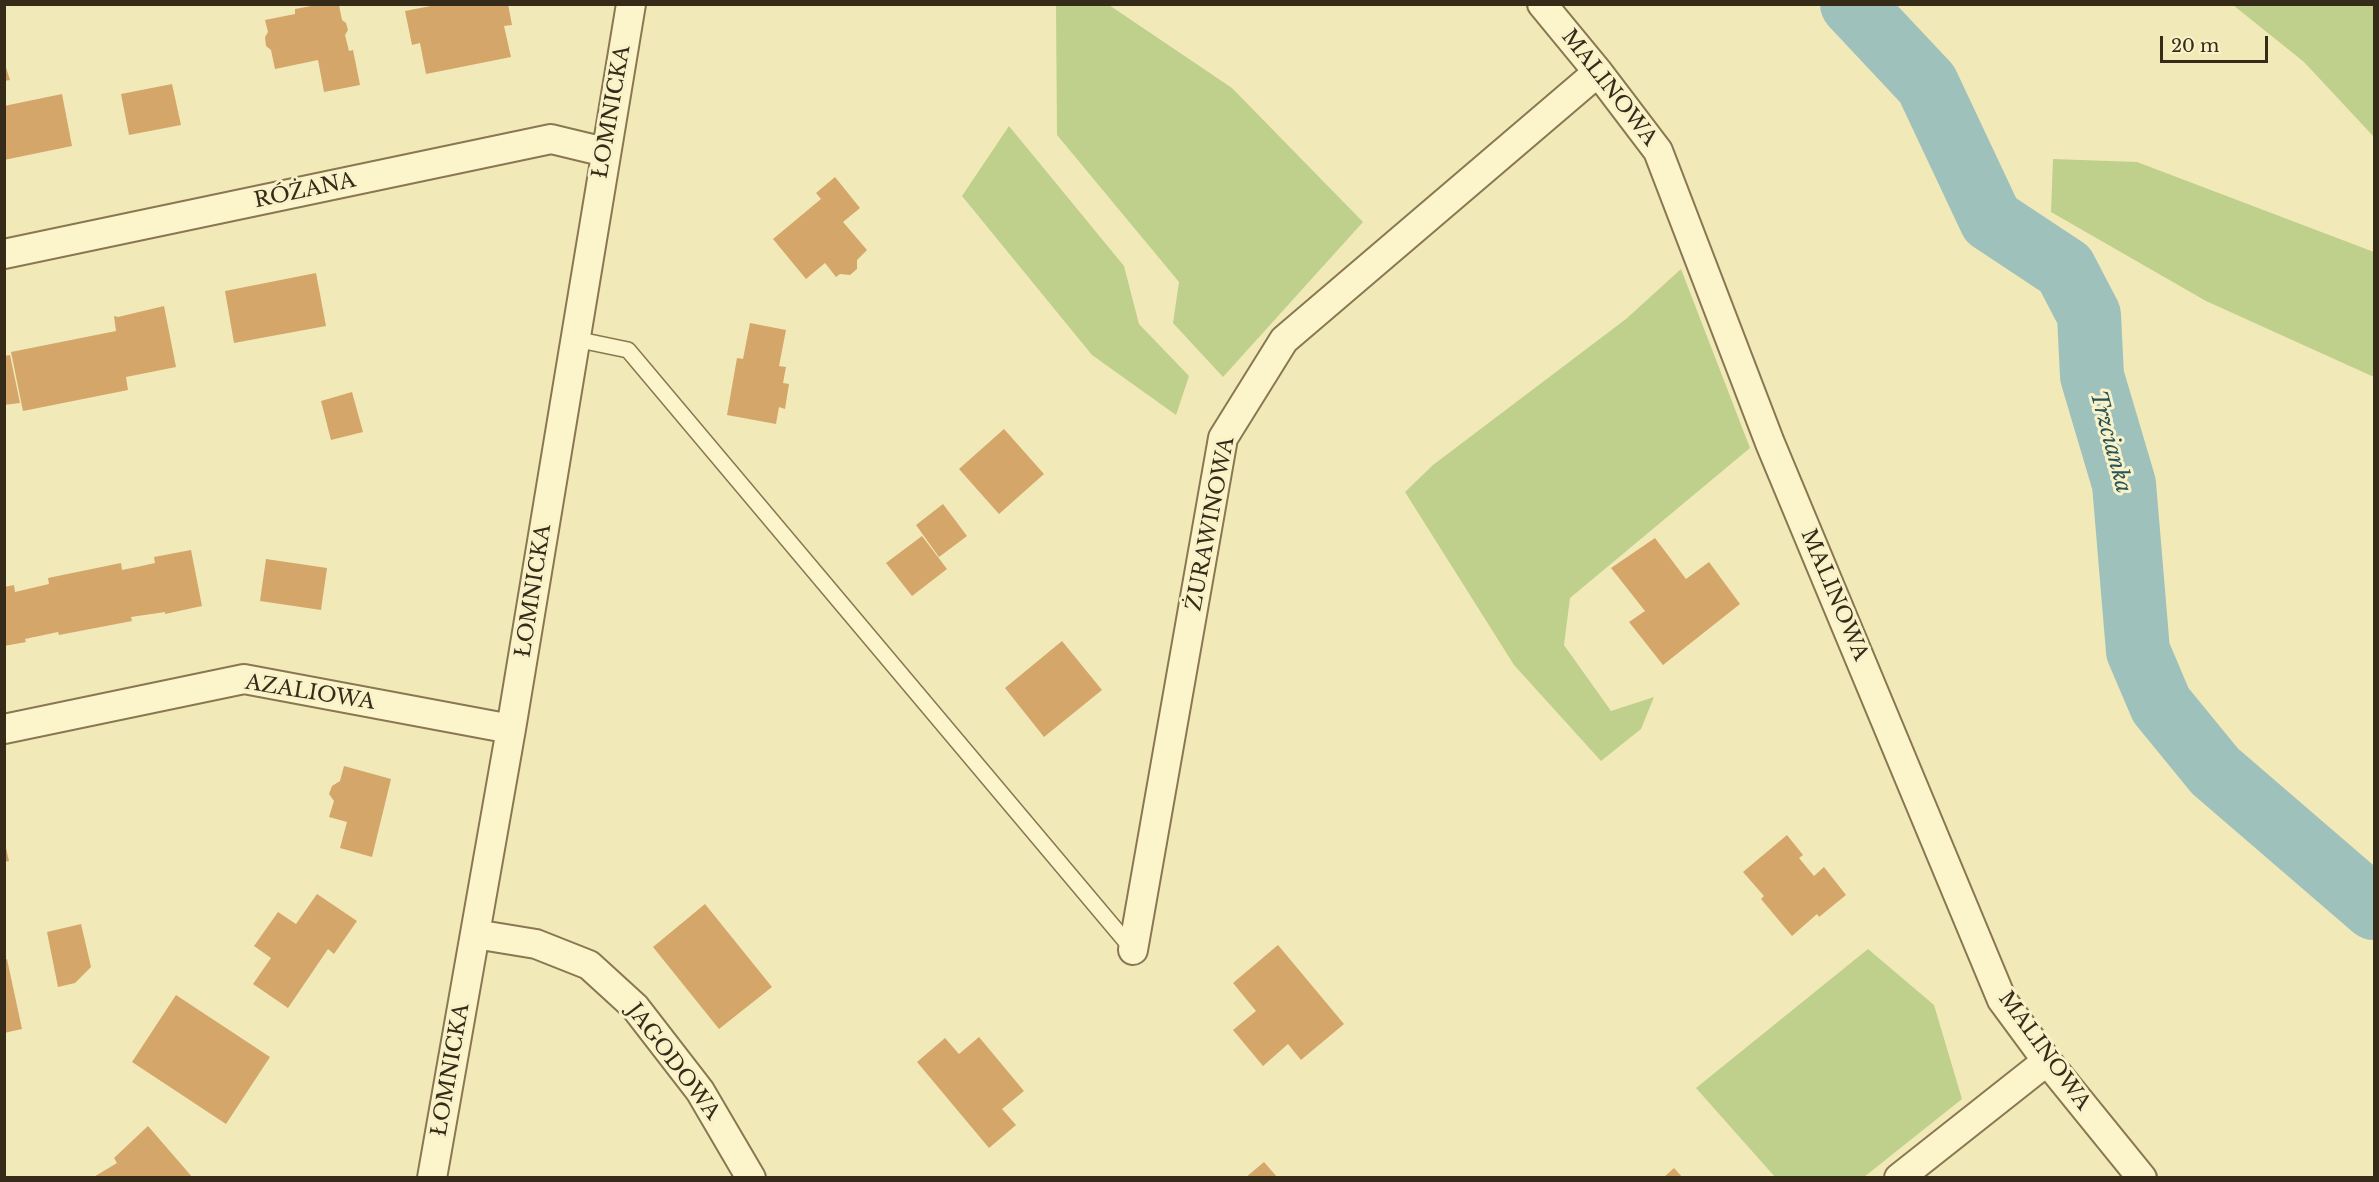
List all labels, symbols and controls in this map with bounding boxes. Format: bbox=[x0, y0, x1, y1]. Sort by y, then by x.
scale bar bbox=[2163, 24, 2271, 62]
street label: MALINOWA bbox=[1556, 25, 1662, 151]
text: 20 m bbox=[2171, 35, 2219, 57]
street label: ŁOMNICKA bbox=[588, 44, 636, 180]
street label: RÓŻANA bbox=[252, 168, 358, 214]
water label: Trzcianka bbox=[2084, 388, 2136, 496]
street label: ŻURAWINOWA bbox=[1182, 435, 1240, 613]
street label: ŁOMNICKA bbox=[511, 523, 557, 659]
street label: MALINOWA bbox=[1795, 525, 1873, 665]
street label: AZALIOWA bbox=[243, 670, 377, 716]
street label: MALINOWA bbox=[1993, 987, 2095, 1115]
street label: JAGODOWA bbox=[621, 999, 725, 1125]
street label: ŁOMNICKA bbox=[427, 1002, 475, 1138]

